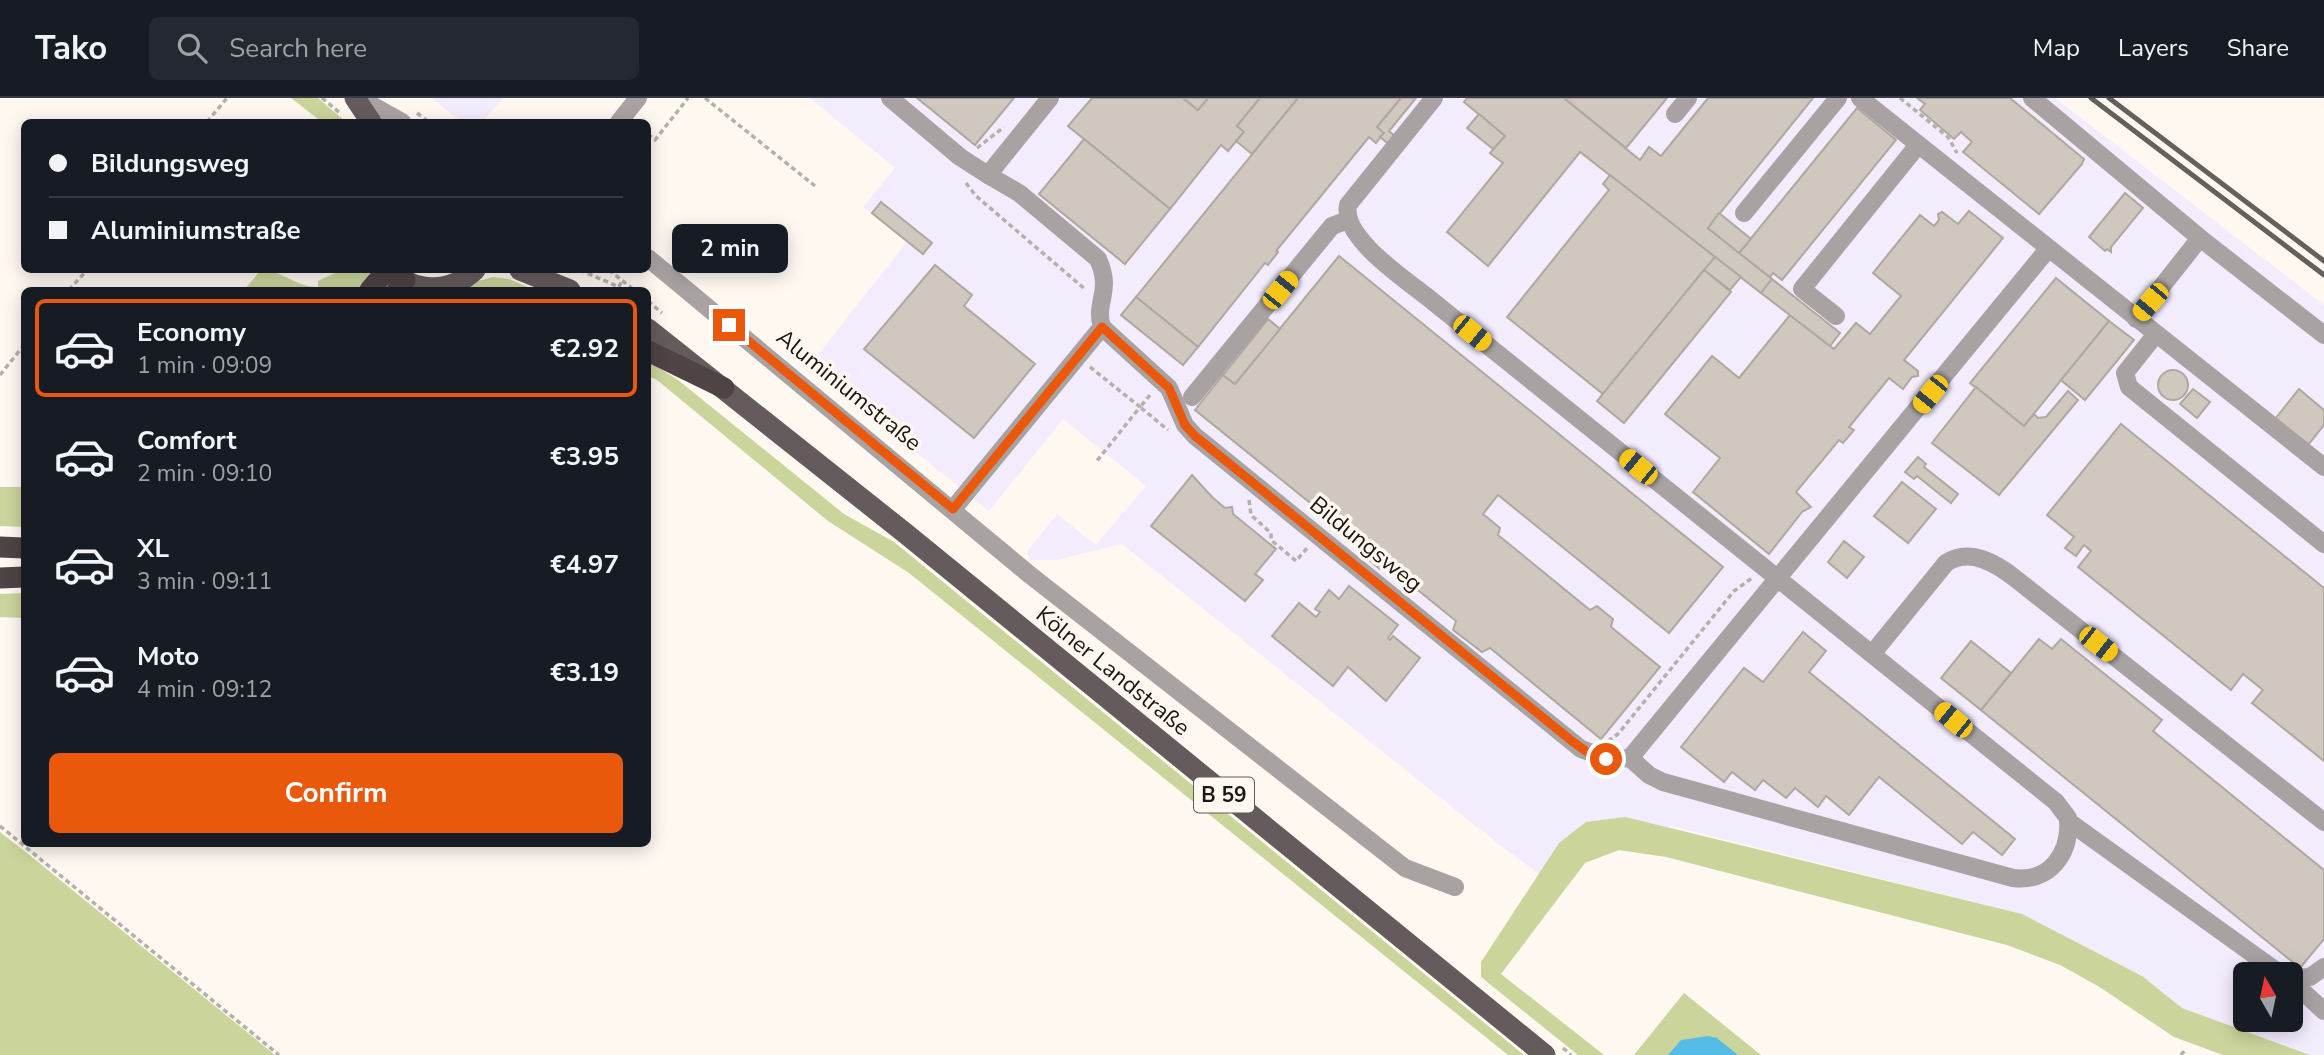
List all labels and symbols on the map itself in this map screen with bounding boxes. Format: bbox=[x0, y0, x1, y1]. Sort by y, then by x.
callout: 2 min bbox=[671, 224, 787, 272]
car bbox=[1259, 267, 1302, 313]
car bbox=[2129, 279, 2172, 325]
route end bbox=[713, 309, 745, 341]
car bbox=[1450, 312, 1495, 354]
street label: Aluminiumstraße bbox=[770, 322, 928, 458]
car bbox=[1909, 371, 1952, 417]
car bbox=[1616, 446, 1661, 488]
street label: Bildungsweg bbox=[1303, 489, 1429, 599]
street label: Kölner Landstraße bbox=[1029, 599, 1197, 743]
car bbox=[2075, 623, 2122, 665]
car bbox=[1931, 699, 1976, 741]
route start bbox=[1590, 743, 1622, 775]
road number: B 59 bbox=[1194, 778, 1254, 812]
north arrow bbox=[2233, 962, 2303, 1032]

